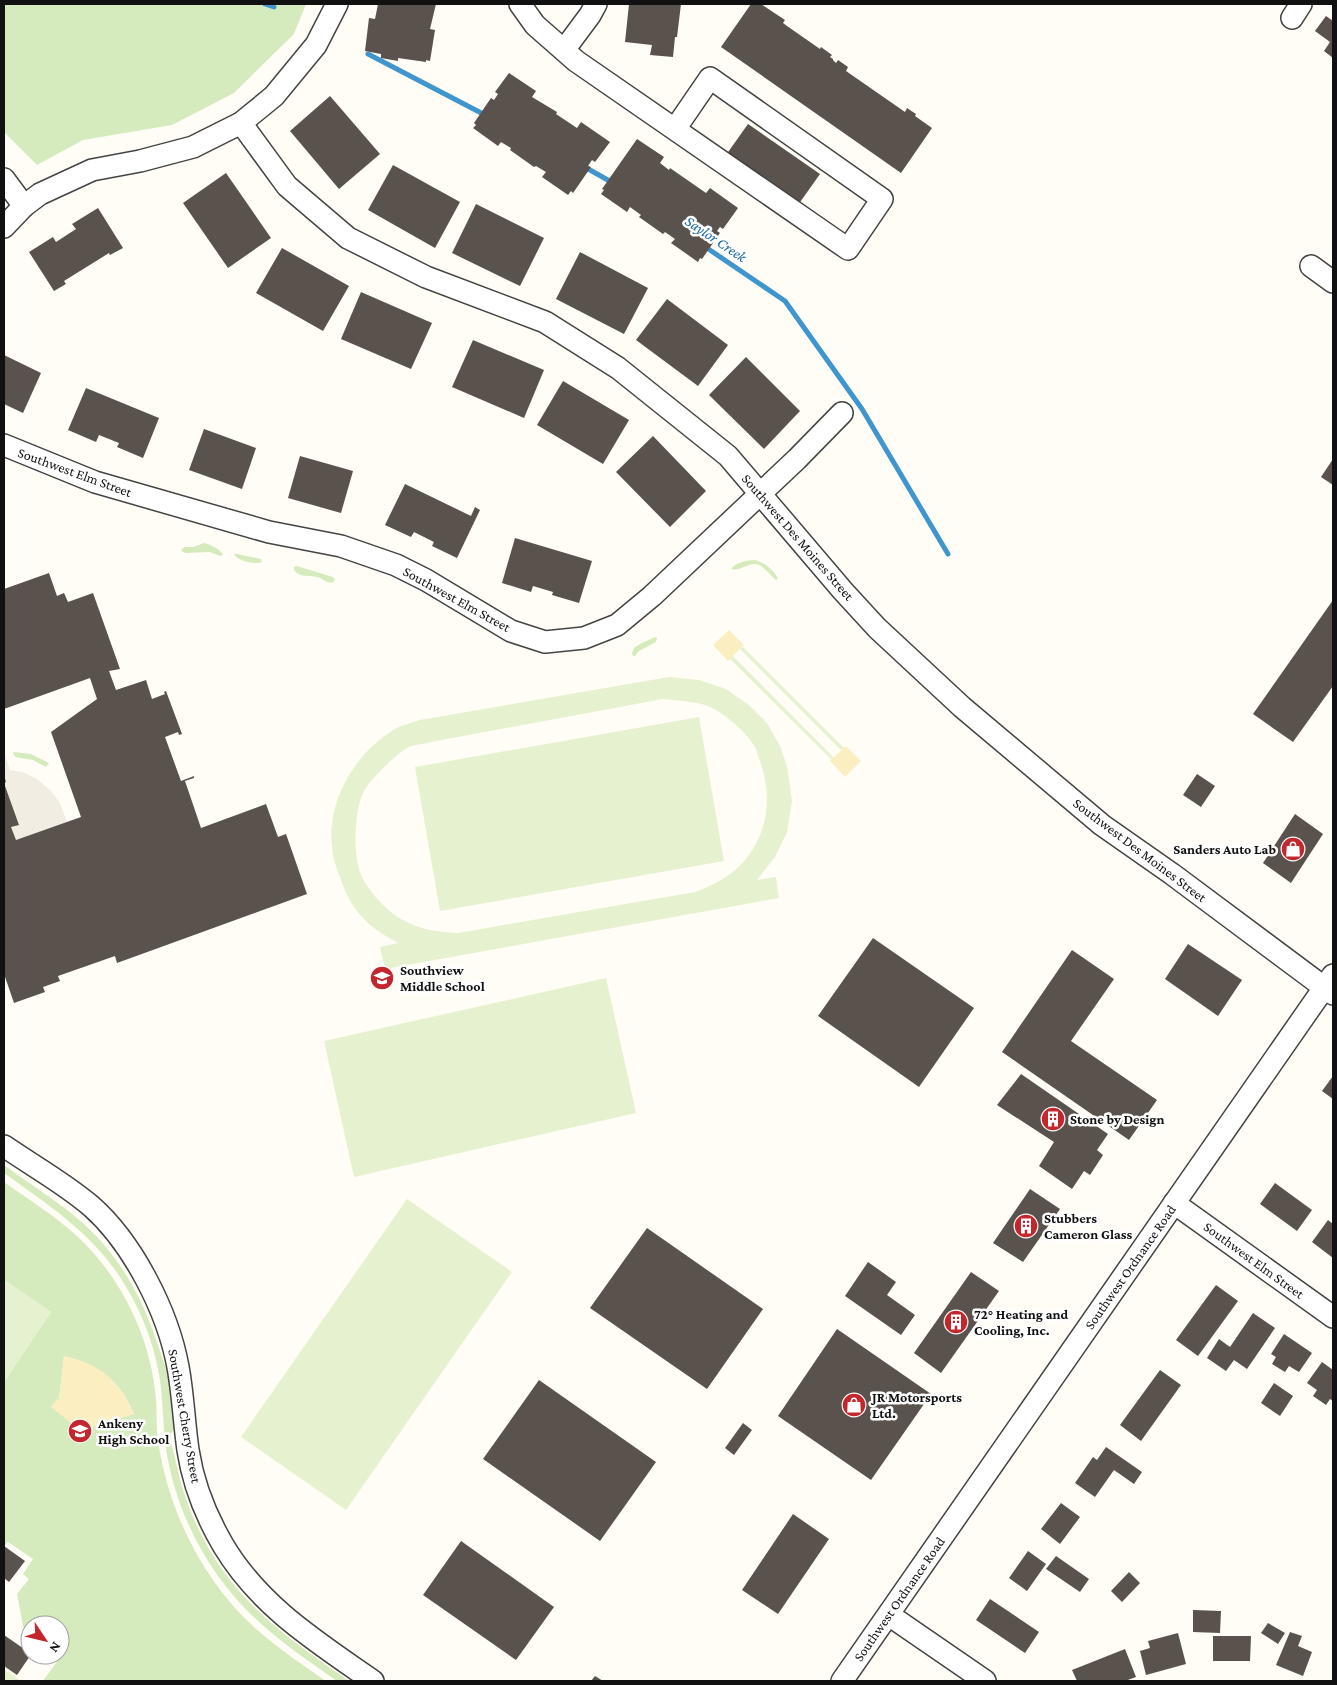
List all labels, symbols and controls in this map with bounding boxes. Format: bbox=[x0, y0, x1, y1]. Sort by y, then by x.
water label: Saylor Creek bbox=[682, 213, 751, 267]
street label: Southwest Elm Street bbox=[16, 444, 134, 500]
street label: Southwest Des Moines Street bbox=[739, 470, 858, 604]
street label: Southwest Elm Street bbox=[401, 563, 514, 635]
street label: Southwest Des Moines Street bbox=[1070, 795, 1210, 906]
shop icon: Sanders Auto Lab bbox=[1280, 836, 1306, 862]
place label: Sanders Auto Lab bbox=[1173, 841, 1276, 857]
place label: Southview Middle School bbox=[400, 962, 485, 994]
school or university icon: Southview Middle School bbox=[369, 965, 395, 991]
building icon: Stone by Design bbox=[1040, 1106, 1066, 1132]
place label: Stone by Design bbox=[1070, 1111, 1165, 1127]
street label: Southwest Ordnance Road bbox=[1081, 1201, 1179, 1332]
place label: Stubbers Cameron Glass bbox=[1044, 1210, 1133, 1242]
building icon: Stubbers Cameron Glass bbox=[1013, 1213, 1039, 1239]
street label: Southwest Elm Street bbox=[1201, 1218, 1308, 1302]
place label: 72° Heating and Cooling, Inc. bbox=[974, 1306, 1069, 1339]
building icon: 72° Heating and Cooling, Inc. bbox=[943, 1309, 969, 1335]
street label: Southwest Cherry Street bbox=[165, 1348, 205, 1485]
place label: JR Motorsports Ltd. bbox=[870, 1389, 962, 1421]
shop icon: JR Motorsports Ltd. bbox=[841, 1392, 867, 1418]
place label: Ankeny High School bbox=[97, 1415, 169, 1447]
school or university icon: Ankeny High School bbox=[67, 1418, 93, 1444]
street label: Southwest Ordnance Road bbox=[850, 1533, 948, 1664]
north arrow bbox=[20, 1615, 70, 1665]
text: N bbox=[46, 1639, 65, 1656]

